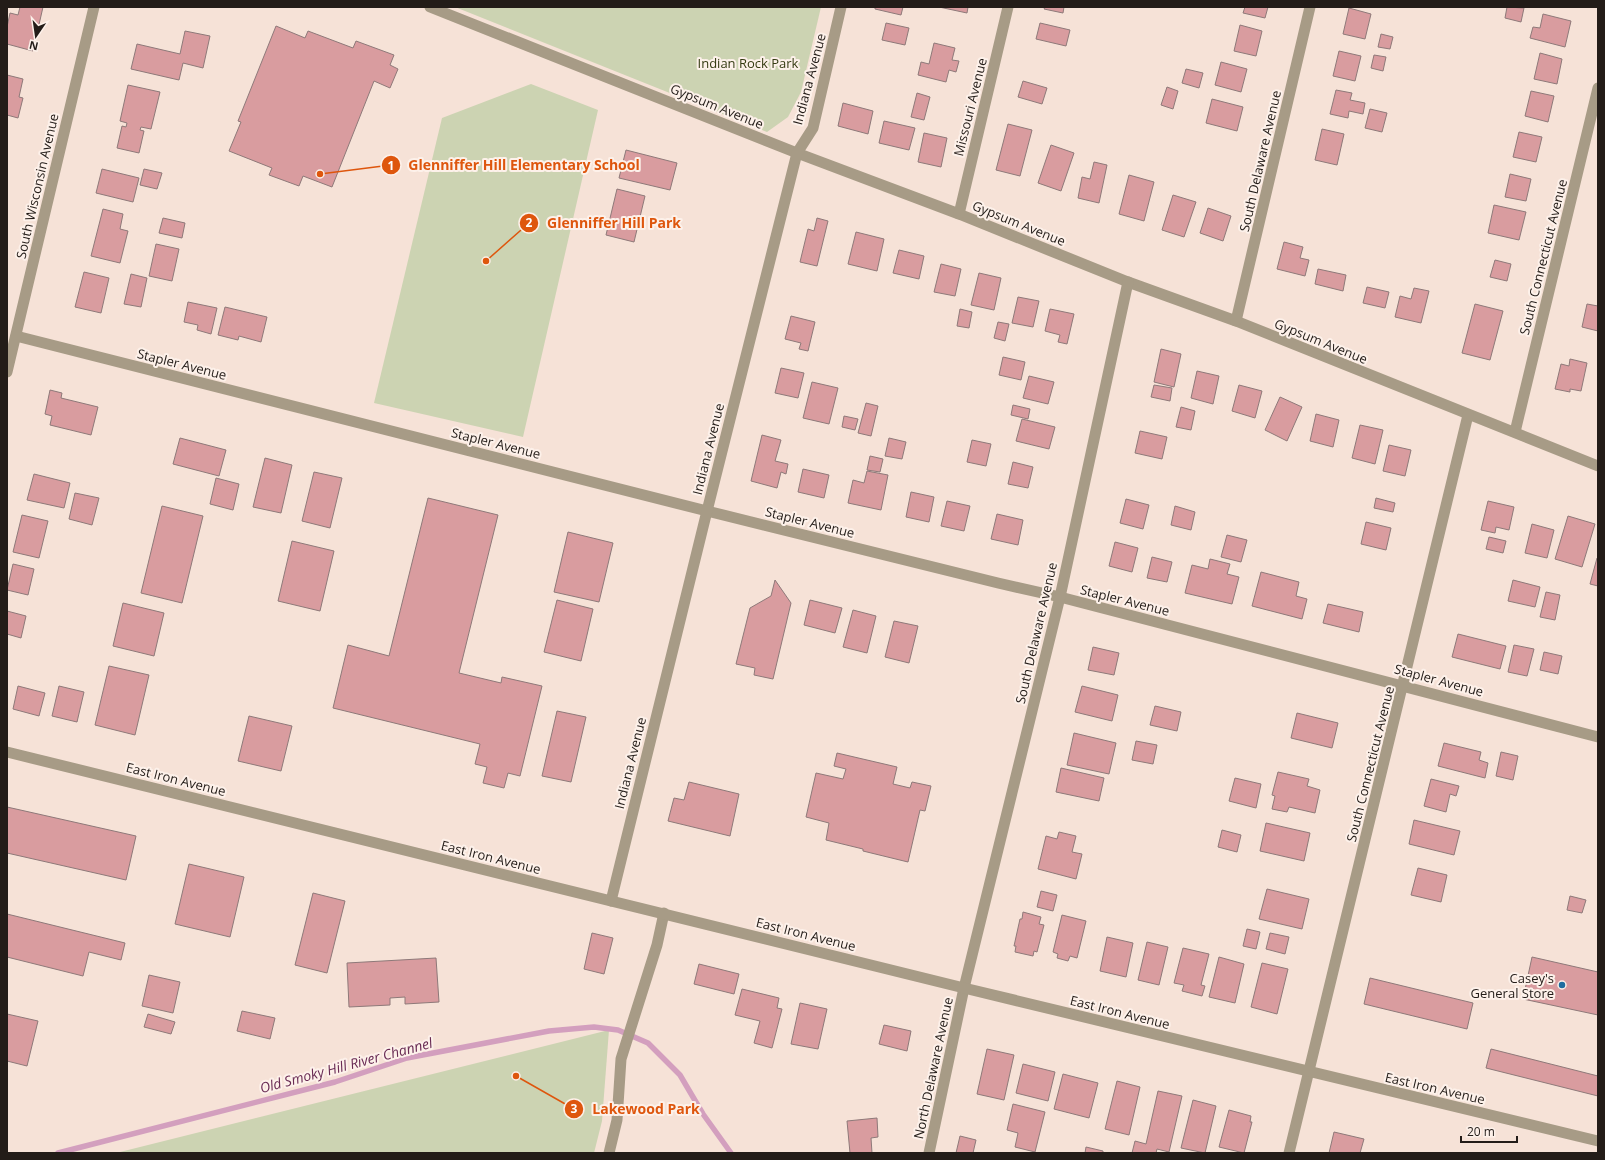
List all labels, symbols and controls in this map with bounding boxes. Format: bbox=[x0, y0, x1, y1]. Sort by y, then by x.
north arrow bbox=[16, 16, 56, 56]
street label: Indiana Avenue bbox=[788, 31, 830, 127]
text: N bbox=[28, 38, 40, 55]
park label: Indian Rock Park bbox=[698, 54, 799, 72]
street label: Missouri Avenue bbox=[949, 56, 991, 158]
street label: Gypsum Avenue bbox=[668, 79, 766, 133]
street label: South Delaware Avenue bbox=[1235, 88, 1285, 234]
street label: South Wisconsin Avenue bbox=[12, 112, 62, 260]
callout: Glenniffer Hill Elementary School bbox=[381, 152, 648, 178]
text: Glenniffer Hill Elementary School bbox=[408, 155, 640, 174]
text: 1 bbox=[388, 157, 394, 174]
street label: South Connecticut Avenue bbox=[1515, 177, 1571, 337]
street label: Gypsum Avenue bbox=[970, 196, 1068, 250]
callout: Glenniffer Hill Park bbox=[519, 210, 689, 236]
text: Glenniffer Hill Park bbox=[547, 213, 681, 232]
text: 2 bbox=[526, 214, 533, 231]
street label: Gypsum Avenue bbox=[1272, 314, 1370, 368]
street label: Stapler Avenue bbox=[135, 344, 229, 384]
street label: Indiana Avenue bbox=[688, 401, 728, 497]
street label: Stapler Avenue bbox=[449, 423, 543, 463]
street label: Stapler Avenue bbox=[763, 502, 857, 542]
street label: South Delaware Avenue bbox=[1011, 560, 1061, 706]
street label: Stapler Avenue bbox=[1078, 580, 1172, 620]
street label: Stapler Avenue bbox=[1392, 659, 1486, 701]
street label: South Connecticut Avenue bbox=[1342, 684, 1398, 844]
street label: Indiana Avenue bbox=[610, 715, 650, 811]
street label: East Iron Avenue bbox=[124, 758, 228, 800]
street label: East Iron Avenue bbox=[439, 836, 543, 878]
street label: East Iron Avenue bbox=[754, 913, 858, 955]
place label: Casey's General Store bbox=[1471, 969, 1554, 1002]
marker: Casey's General Store bbox=[1557, 980, 1567, 990]
street label: East Iron Avenue bbox=[1068, 991, 1172, 1033]
street label: North Delaware Avenue bbox=[909, 995, 957, 1141]
water label: Old Smoky Hill River Channel bbox=[257, 1033, 435, 1097]
street label: East Iron Avenue bbox=[1383, 1068, 1487, 1108]
callout: Lakewood Park bbox=[564, 1096, 708, 1122]
text: Lakewood Park bbox=[592, 1099, 700, 1118]
text: 3 bbox=[571, 1100, 578, 1117]
scale bar bbox=[1461, 1118, 1517, 1144]
text: 20 m bbox=[1467, 1123, 1495, 1140]

